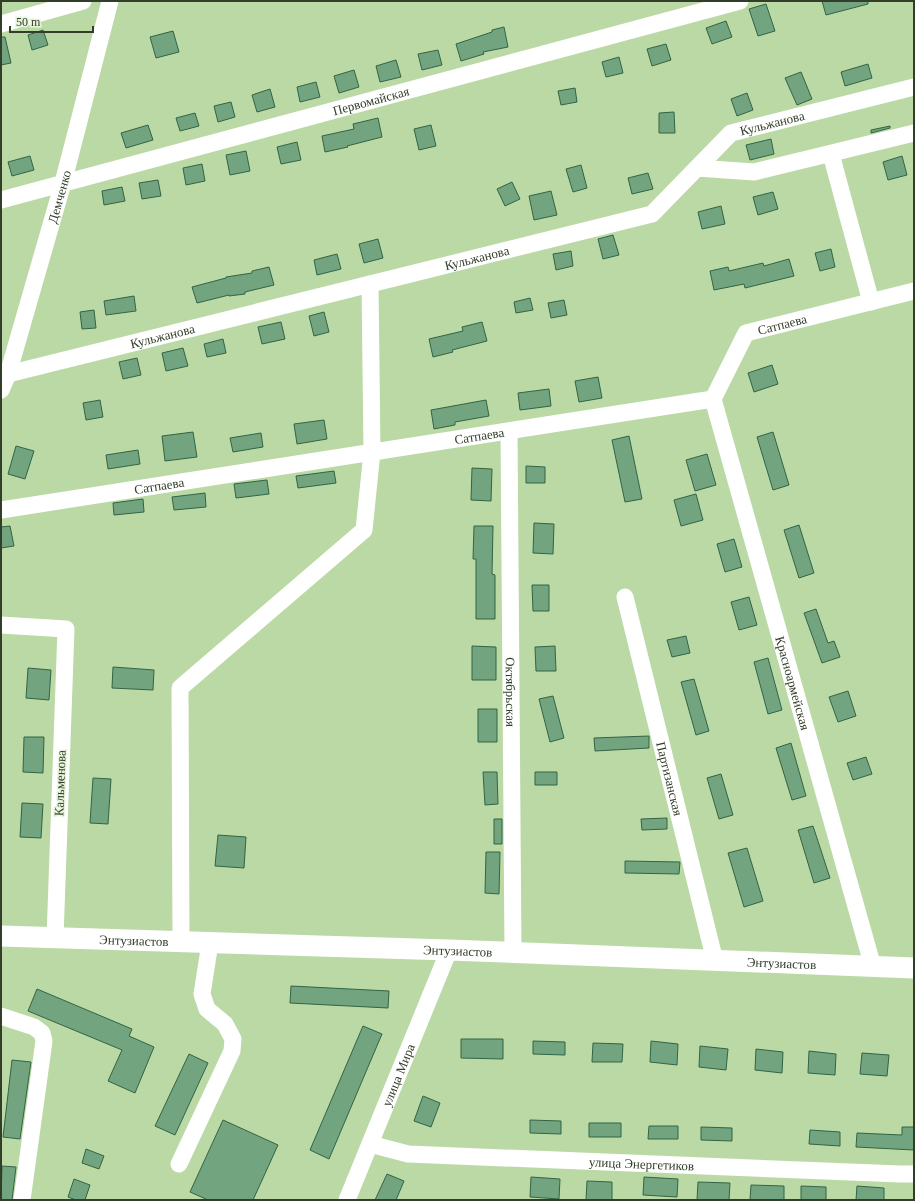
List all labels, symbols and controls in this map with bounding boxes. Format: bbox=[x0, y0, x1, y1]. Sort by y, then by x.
scale bar bbox=[10, 8, 93, 34]
text: 50 m bbox=[16, 15, 41, 29]
street label: Первомайская bbox=[331, 83, 411, 118]
street label: Кульжанова bbox=[738, 107, 806, 138]
street label: Демченко bbox=[44, 169, 74, 225]
street label: Кульжанова bbox=[443, 242, 511, 273]
street label: Сатпаева bbox=[756, 311, 808, 337]
street label: Кульжанова bbox=[128, 320, 196, 351]
street label: Сатпаева bbox=[453, 424, 505, 447]
street label: Сатпаева bbox=[133, 474, 185, 497]
street label: Красноармейская bbox=[773, 634, 813, 732]
street label: Октябрьская bbox=[503, 657, 519, 727]
street label: Партизанская bbox=[654, 740, 686, 817]
street label: Кальменова bbox=[51, 750, 69, 816]
street label: Энтузиастов bbox=[99, 932, 169, 949]
street label: Энтузиастов bbox=[423, 942, 493, 959]
street label: Энтузиастов bbox=[747, 954, 816, 972]
street label: улица Мира bbox=[379, 1041, 418, 1108]
street label: улица Энергетиков bbox=[589, 1154, 694, 1173]

